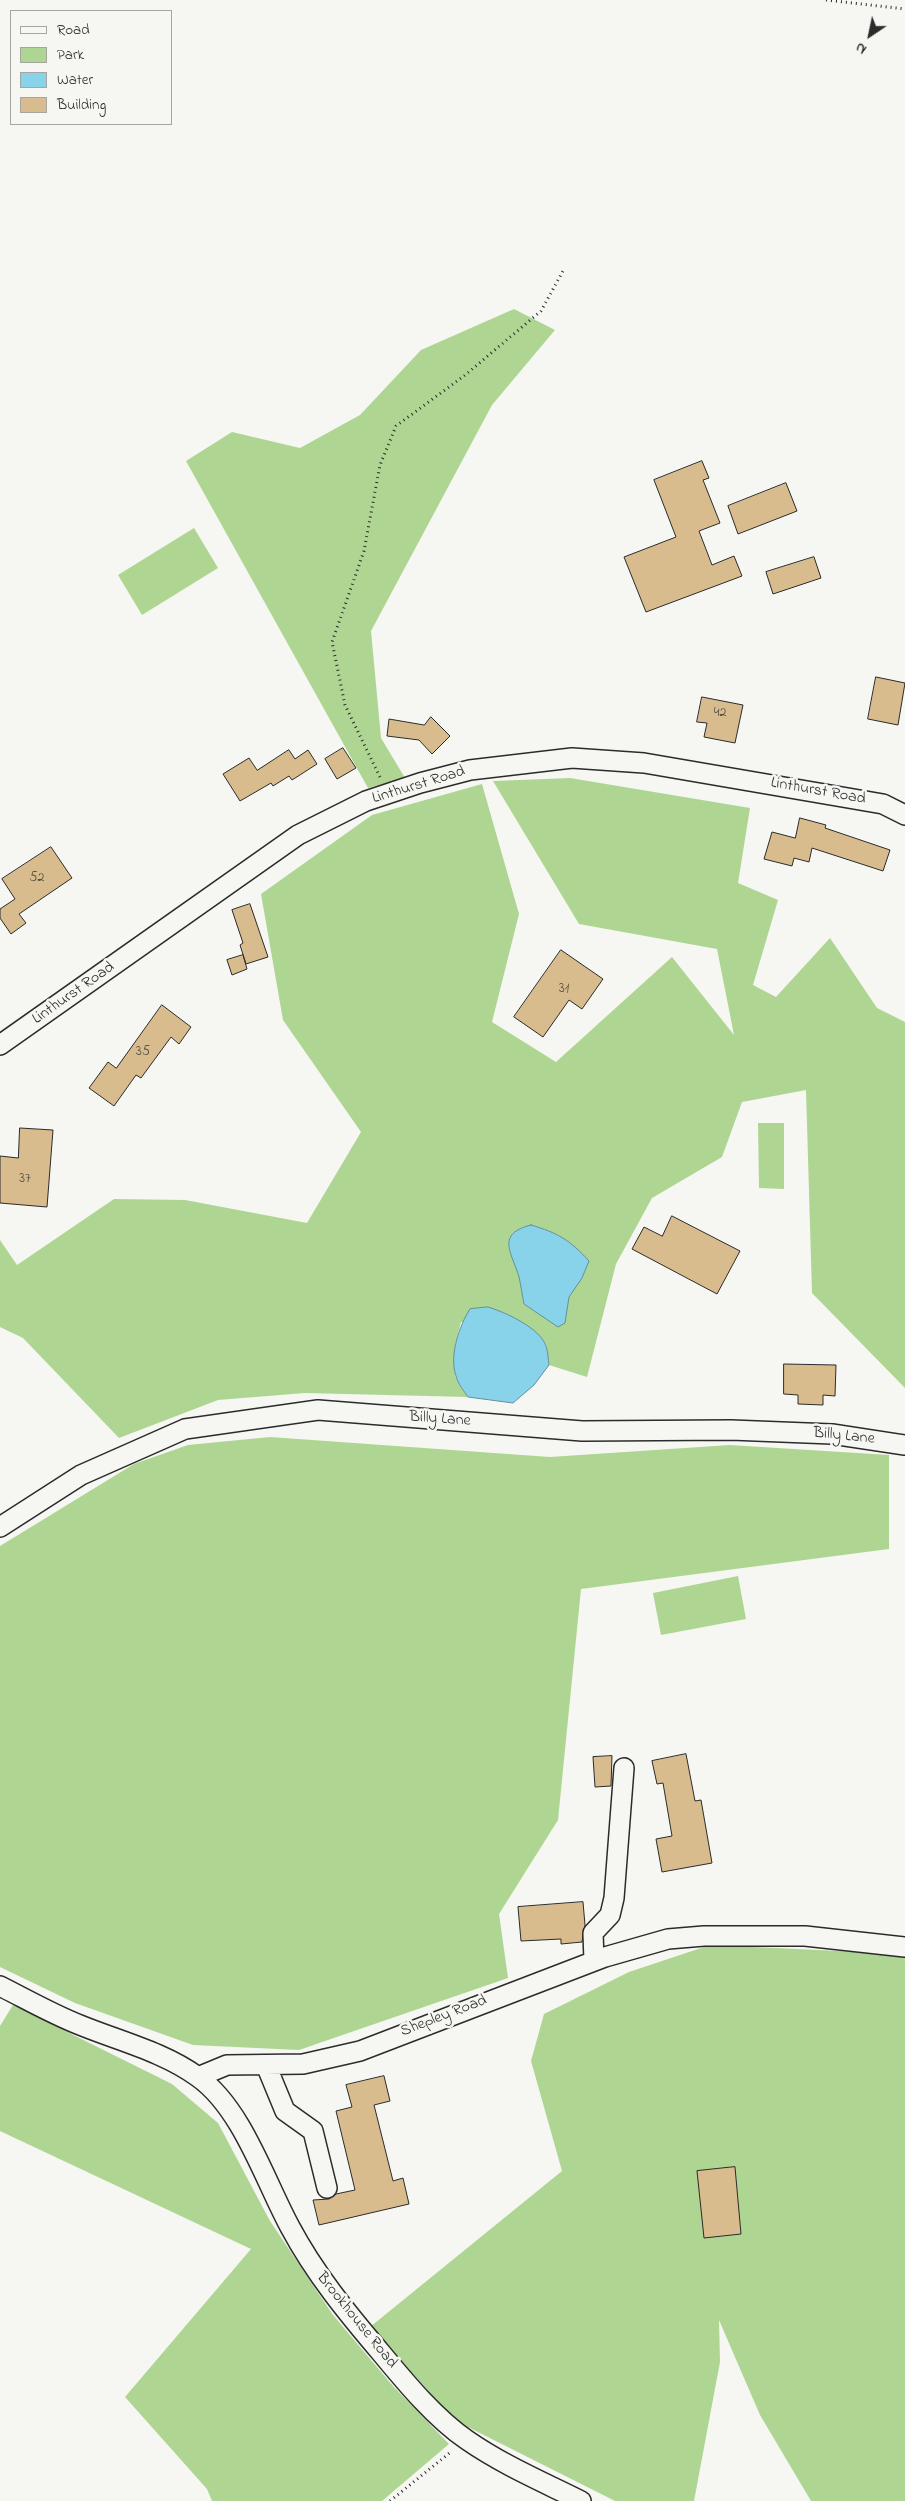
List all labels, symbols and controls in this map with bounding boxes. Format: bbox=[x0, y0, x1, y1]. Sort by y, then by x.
legend bbox=[10, 10, 172, 125]
north arrow bbox=[845, 10, 895, 60]
text: Road bbox=[57, 19, 90, 41]
text: N bbox=[852, 37, 871, 59]
text: Park bbox=[57, 44, 84, 66]
text: Water bbox=[57, 69, 93, 91]
text: Building bbox=[57, 94, 106, 116]
house number: 42 bbox=[714, 706, 726, 722]
street label: Linthurst Road bbox=[370, 763, 468, 809]
street label: Linthurst Road bbox=[769, 774, 867, 810]
house number: 52 bbox=[30, 871, 44, 887]
street label: Linthurst Road bbox=[29, 959, 119, 1029]
house number: 31 bbox=[559, 982, 569, 998]
house number: 35 bbox=[136, 1045, 150, 1061]
house number: 37 bbox=[19, 1172, 31, 1188]
street label: Billy Lane bbox=[409, 1408, 471, 1432]
street label: Billy Lane bbox=[812, 1424, 876, 1450]
street label: Shepley Road bbox=[398, 1992, 490, 2042]
street label: Brookhouse Road bbox=[311, 2269, 401, 2373]

